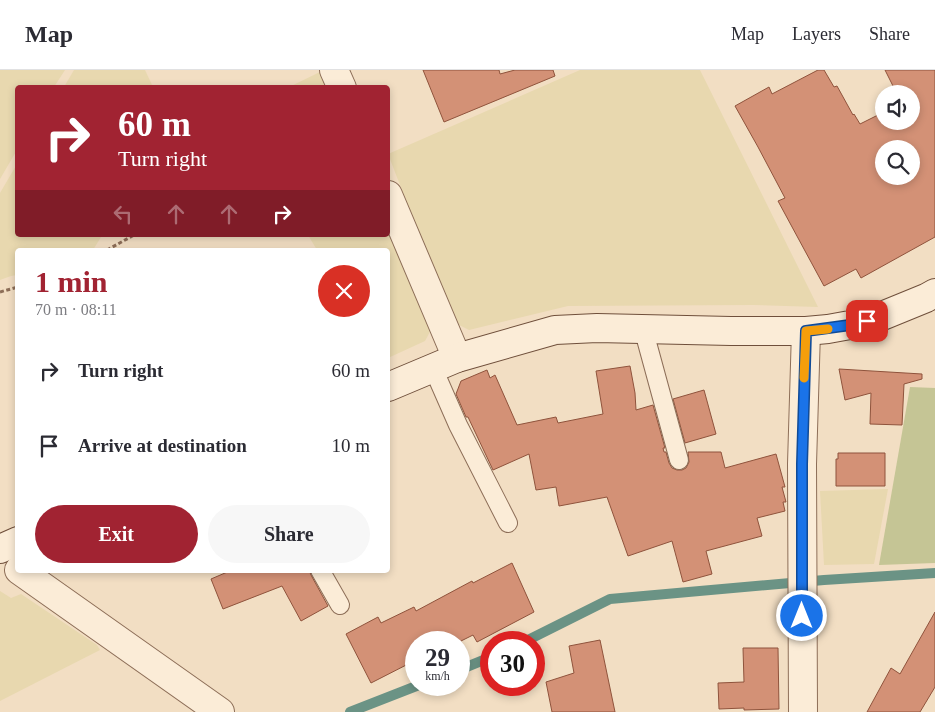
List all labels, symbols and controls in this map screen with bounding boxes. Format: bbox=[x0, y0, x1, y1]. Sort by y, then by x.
text: Map bbox=[25, 21, 73, 47]
text: Map bbox=[731, 24, 764, 44]
text: Layers bbox=[792, 24, 841, 44]
text: Share bbox=[869, 24, 910, 44]
map controls bbox=[875, 85, 920, 185]
button: sound bbox=[875, 85, 920, 130]
icon: right bbox=[35, 105, 100, 170]
text: 60 m bbox=[118, 105, 191, 144]
button: search bbox=[875, 140, 920, 185]
text: Turn right bbox=[118, 146, 207, 171]
icon: left bbox=[109, 200, 137, 228]
icon: ahead bbox=[162, 200, 190, 228]
icon: ahead bbox=[215, 200, 243, 228]
icon: right bbox=[268, 200, 296, 228]
text: 1 min bbox=[35, 265, 108, 298]
button: close bbox=[318, 265, 370, 317]
pin bbox=[846, 300, 888, 342]
text: 70 m · 08:11 bbox=[35, 301, 117, 318]
icon: arrive bbox=[853, 307, 881, 335]
icon: right bbox=[35, 357, 63, 385]
text: Turn right bbox=[78, 360, 163, 381]
text: 60 m bbox=[331, 360, 370, 381]
icon: arrive bbox=[35, 432, 63, 460]
text: Arrive at destination bbox=[78, 435, 247, 456]
text: 10 m bbox=[331, 435, 370, 456]
button: Exit bbox=[35, 505, 198, 563]
button: Share bbox=[208, 505, 370, 563]
position arrow bbox=[775, 589, 827, 641]
speed limit sign: 30 bbox=[480, 631, 545, 696]
text: 29 bbox=[425, 644, 450, 671]
text: km/h bbox=[425, 669, 450, 683]

